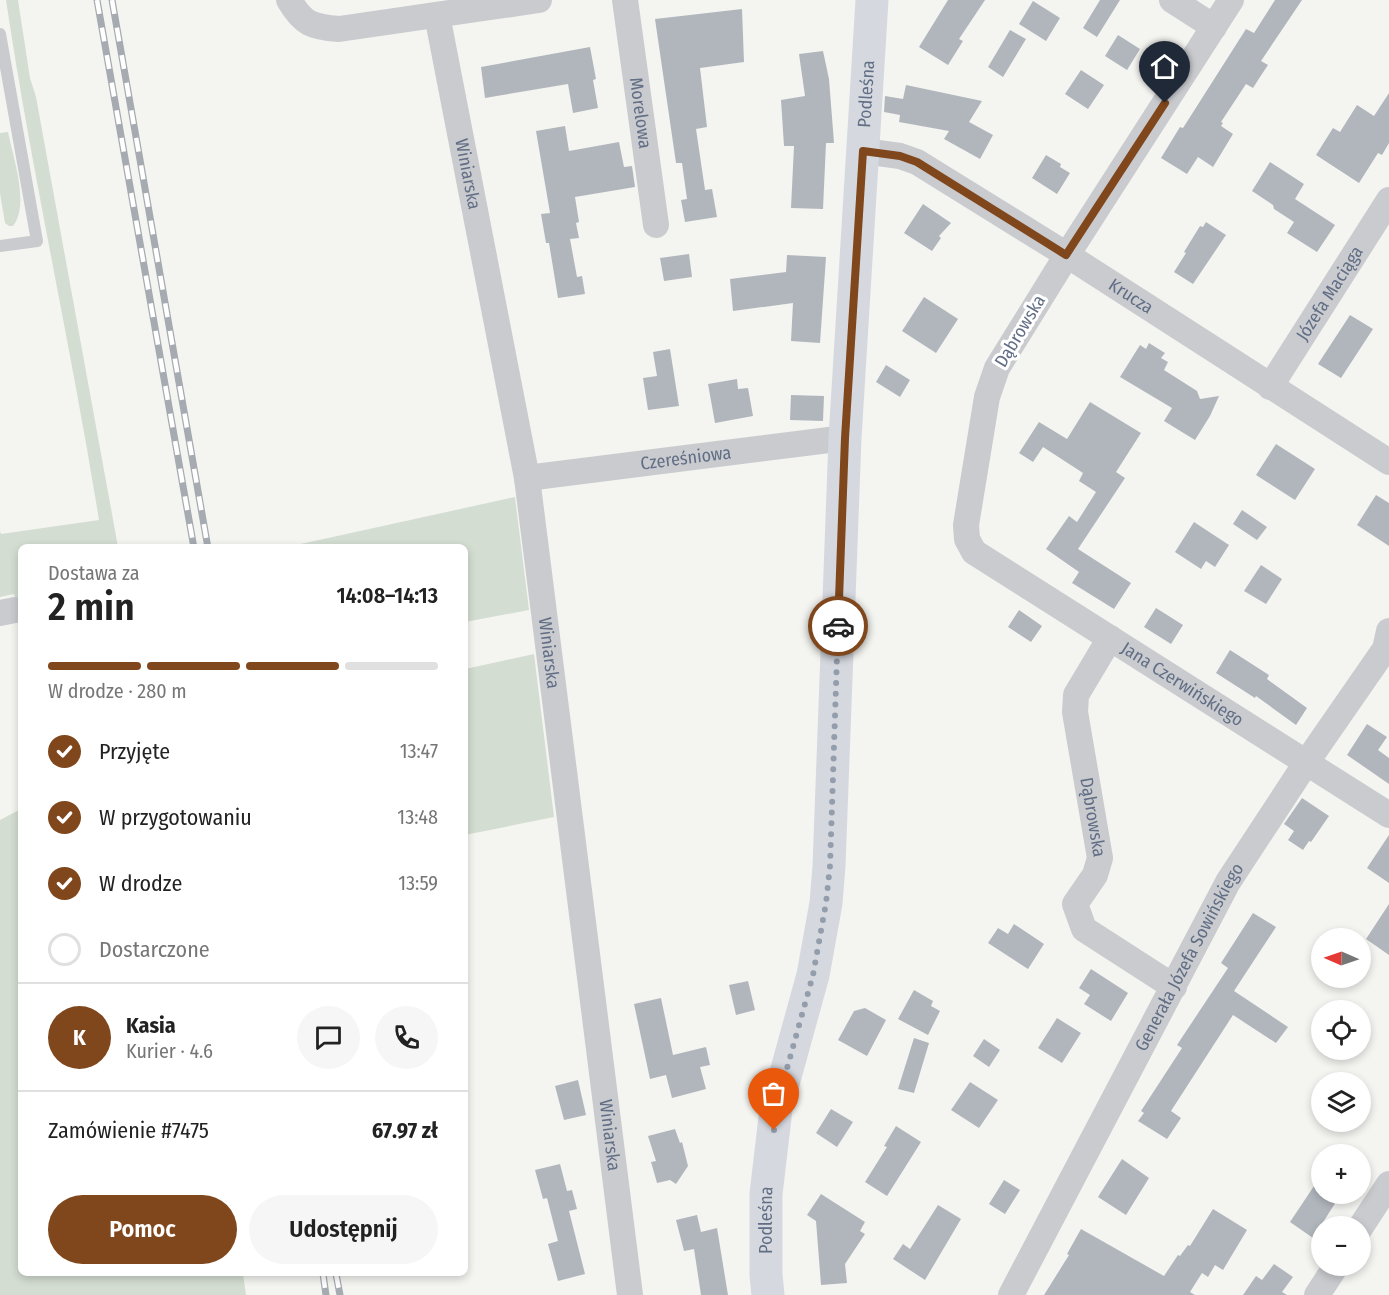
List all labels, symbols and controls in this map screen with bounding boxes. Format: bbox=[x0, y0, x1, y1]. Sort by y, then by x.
pin bbox=[1139, 41, 1190, 103]
icon: home bbox=[1148, 50, 1181, 83]
street label: Podleśna bbox=[853, 59, 879, 128]
street label: Morelowa bbox=[625, 76, 656, 150]
street label: Winiarska bbox=[450, 137, 486, 211]
street label: Józefa Maciąga bbox=[1291, 242, 1368, 345]
street label: Krucza bbox=[1105, 274, 1158, 319]
street label: Dąbrowska bbox=[990, 291, 1050, 371]
street label: Czereśniowa bbox=[639, 441, 733, 475]
text: Dostawa za bbox=[48, 561, 140, 585]
text: 14:08–14:13 bbox=[336, 582, 438, 609]
text: 2 min bbox=[48, 584, 135, 630]
courier bbox=[808, 596, 868, 656]
icon: car bbox=[822, 610, 855, 643]
street label: Winiarska bbox=[534, 616, 564, 690]
street label: Jana Czerwińskiego bbox=[1117, 637, 1248, 731]
text: W drodze · 280 m bbox=[48, 679, 187, 703]
icon: check bbox=[48, 735, 81, 768]
text: Przyjęte bbox=[99, 738, 170, 765]
text: 13:47 bbox=[400, 739, 438, 763]
street label: Dąbrowska bbox=[1075, 776, 1111, 859]
icon: check bbox=[48, 801, 81, 834]
text: W przygotowaniu bbox=[99, 804, 252, 831]
text: 13:48 bbox=[397, 805, 438, 829]
street label: Generała Józefa Sowińskiego bbox=[1130, 859, 1248, 1055]
icon: check bbox=[48, 867, 81, 900]
text: W drodze bbox=[99, 870, 182, 897]
text: 13:59 bbox=[398, 871, 438, 895]
north arrow bbox=[1311, 928, 1371, 988]
map controls bbox=[1311, 928, 1371, 1276]
text: Dostarczone bbox=[99, 936, 210, 963]
button: locate bbox=[1311, 1000, 1371, 1060]
button: chat bbox=[297, 1006, 360, 1069]
button: phone bbox=[375, 1006, 438, 1069]
text: Kasia bbox=[126, 1012, 176, 1039]
text: K bbox=[73, 1024, 86, 1051]
text: Kurier · 4.6 bbox=[126, 1039, 213, 1063]
pin bbox=[748, 1068, 799, 1130]
button: layers bbox=[1311, 1072, 1371, 1132]
icon: bag bbox=[757, 1077, 790, 1110]
street label: Winiarska bbox=[594, 1098, 625, 1172]
text: Zamówienie #7475 bbox=[48, 1117, 209, 1144]
text: 67.97 zł bbox=[372, 1117, 438, 1144]
button: + bbox=[1311, 1144, 1371, 1204]
street label: Podleśna bbox=[755, 1185, 778, 1254]
button: Pomoc bbox=[48, 1195, 237, 1264]
button: Udostępnij bbox=[249, 1195, 438, 1264]
button: − bbox=[1311, 1216, 1371, 1276]

